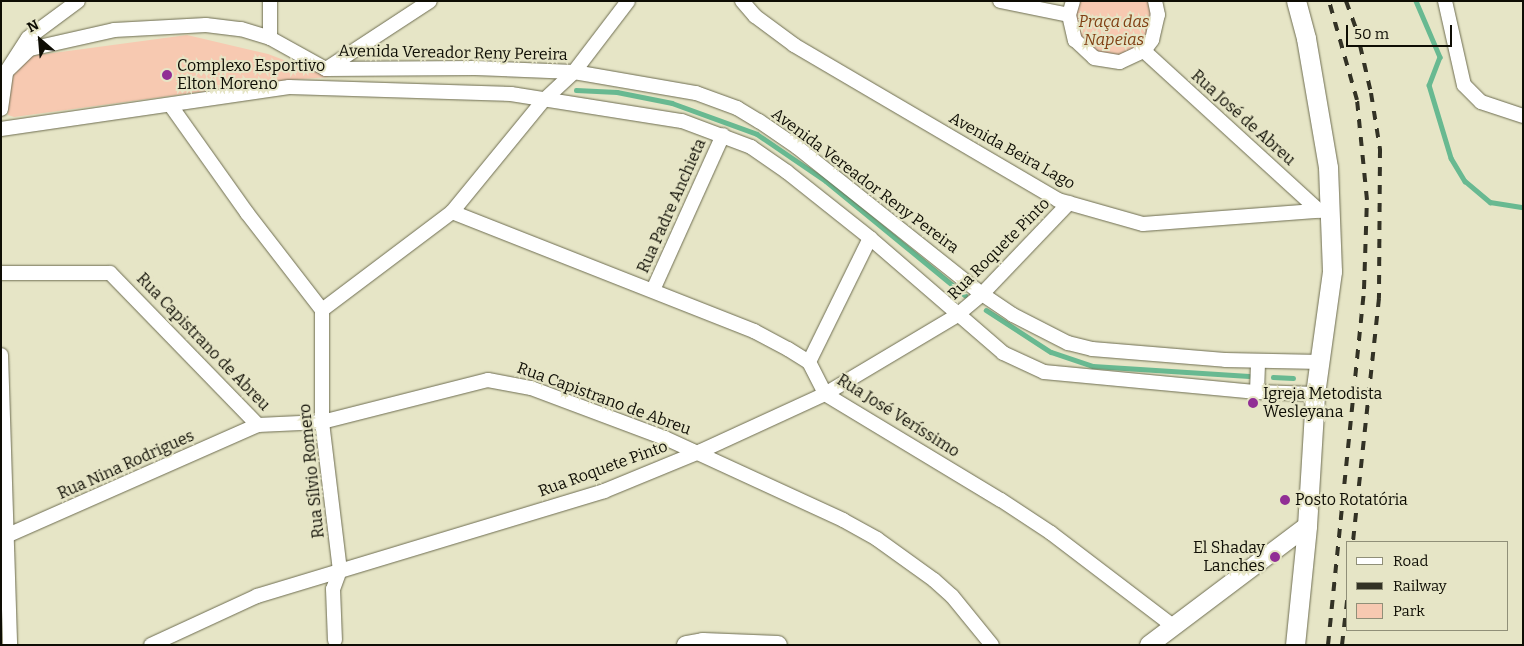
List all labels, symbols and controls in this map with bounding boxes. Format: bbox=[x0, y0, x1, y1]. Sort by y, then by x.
park label: Praça das Napeias bbox=[1079, 12, 1149, 50]
north arrow bbox=[15, 15, 65, 65]
scale bar bbox=[1349, 15, 1455, 47]
text: N bbox=[24, 16, 42, 36]
text: 50 m bbox=[1354, 25, 1389, 43]
street label: Avenida Vereador Reny Pereira bbox=[338, 41, 568, 65]
place label: Complexo Esportivo Elton Moreno bbox=[177, 56, 325, 94]
street label: Rua José de Abreu bbox=[1187, 66, 1299, 170]
marker: Complexo Esportivo Elton Moreno bbox=[161, 69, 173, 81]
street label: Avenida Vereador Reny Pereira bbox=[768, 104, 962, 258]
street label: Avenida Beira Lago bbox=[946, 108, 1078, 194]
street label: Rua Padre Anchieta bbox=[634, 136, 710, 276]
street label: Rua Roquete Pinto bbox=[944, 194, 1054, 304]
street label: Rua Capistrano de Abreu bbox=[132, 269, 274, 415]
street label: Rua Capistrano de Abreu bbox=[514, 359, 694, 439]
street label: Rua José Veríssimo bbox=[833, 371, 963, 461]
place label: Igreja Metodista Wesleyana bbox=[1263, 384, 1382, 422]
marker: Igreja Metodista Wesleyana bbox=[1247, 397, 1259, 409]
street label: Rua Sílvio Romero bbox=[295, 403, 329, 539]
street label: Rua Nina Rodrigues bbox=[55, 426, 197, 504]
street label: Rua Roquete Pinto bbox=[536, 437, 670, 501]
place label: Posto Rotatória bbox=[1295, 490, 1408, 510]
marker: Posto Rotatória bbox=[1279, 494, 1291, 506]
place label: El Shaday Lanches bbox=[1193, 538, 1265, 576]
legend bbox=[1346, 541, 1509, 631]
marker: El Shaday Lanches bbox=[1269, 551, 1281, 563]
text: Road bbox=[1393, 552, 1428, 570]
text: Railway bbox=[1393, 577, 1447, 595]
text: Park bbox=[1393, 602, 1425, 620]

